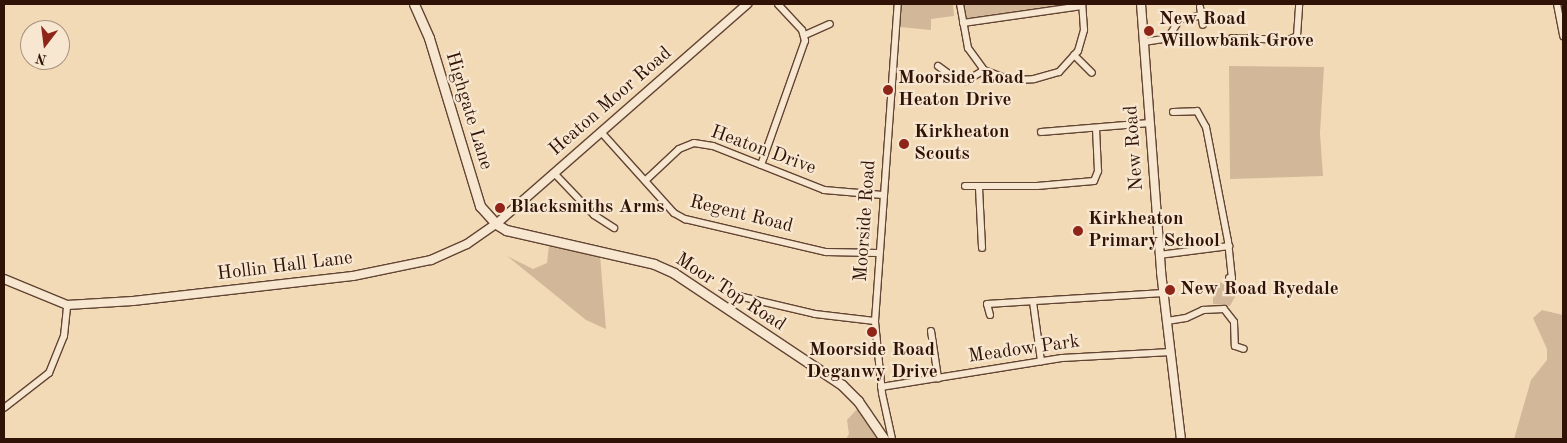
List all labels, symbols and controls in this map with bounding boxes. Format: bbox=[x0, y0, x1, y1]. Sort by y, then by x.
place label: New Road Willowbank Grove bbox=[1159, 9, 1314, 53]
north arrow bbox=[20, 20, 70, 70]
marker: New Road Willowbank Grove bbox=[1143, 25, 1155, 37]
street label: Heaton Moor Road bbox=[545, 43, 677, 161]
street label: Highgate Lane bbox=[439, 49, 497, 173]
text: N bbox=[34, 50, 48, 67]
place label: Moorside Road Heaton Drive bbox=[898, 68, 1024, 112]
marker: Moorside Road Heaton Drive bbox=[882, 84, 894, 96]
street label: New Road bbox=[1121, 104, 1149, 192]
street label: Heaton Drive bbox=[707, 121, 819, 181]
place label: Kirkheaton Scouts bbox=[914, 122, 1009, 166]
marker: Kirkheaton Scouts bbox=[898, 138, 910, 150]
street label: Moorside Road bbox=[850, 159, 882, 283]
street label: Regent Road bbox=[687, 191, 795, 239]
place label: Blacksmiths Arms bbox=[510, 197, 665, 219]
marker: Blacksmiths Arms bbox=[494, 202, 506, 214]
place label: Kirkheaton Primary School bbox=[1088, 209, 1220, 253]
marker: Kirkheaton Primary School bbox=[1072, 225, 1084, 237]
street label: Hollin Hall Lane bbox=[216, 247, 354, 287]
street label: Moor Top Road bbox=[671, 249, 789, 337]
place label: New Road Ryedale bbox=[1180, 279, 1339, 301]
marker: New Road Ryedale bbox=[1164, 284, 1176, 296]
marker: Moorside Road Deganwy Drive bbox=[866, 326, 878, 338]
street label: Meadow Park bbox=[967, 331, 1081, 369]
place label: Moorside Road Deganwy Drive bbox=[806, 340, 938, 384]

